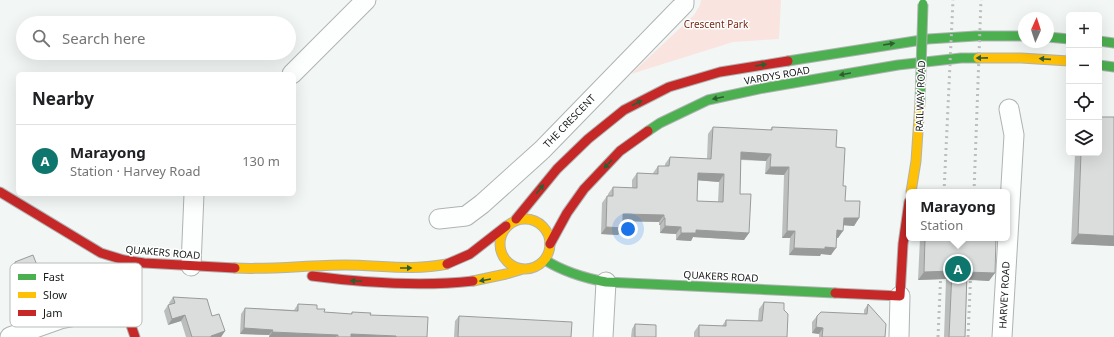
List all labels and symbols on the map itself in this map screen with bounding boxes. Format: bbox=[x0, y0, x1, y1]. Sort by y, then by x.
north arrow bbox=[1018, 12, 1054, 48]
park label: Crescent Park bbox=[684, 17, 749, 31]
one-way arrow bbox=[883, 41, 895, 47]
one-way arrow bbox=[975, 55, 988, 61]
one-way arrow bbox=[1039, 56, 1051, 63]
street label: RAILWAY ROAD bbox=[912, 60, 928, 132]
street label: VARDYS ROAD bbox=[743, 62, 811, 88]
one-way arrow bbox=[755, 62, 767, 68]
one-way arrow bbox=[839, 71, 851, 77]
street label: THE CRESCENT bbox=[540, 91, 599, 151]
one-way arrow bbox=[711, 95, 724, 101]
one-way arrow bbox=[632, 100, 643, 107]
one-way arrow bbox=[603, 159, 612, 169]
one-way arrow bbox=[536, 183, 545, 194]
your location bbox=[618, 219, 638, 239]
street label: QUAKERS ROAD bbox=[125, 242, 201, 262]
pin: A bbox=[945, 254, 971, 284]
street label: HARVEY ROAD bbox=[995, 261, 1013, 329]
legend bbox=[10, 263, 142, 327]
one-way arrow bbox=[400, 265, 413, 271]
street label: QUAKERS ROAD bbox=[683, 267, 759, 285]
text: Fast bbox=[43, 269, 64, 284]
one-way arrow bbox=[479, 277, 491, 283]
one-way arrow bbox=[349, 278, 362, 284]
text: Slow bbox=[43, 287, 67, 302]
text: Jam bbox=[42, 305, 62, 320]

